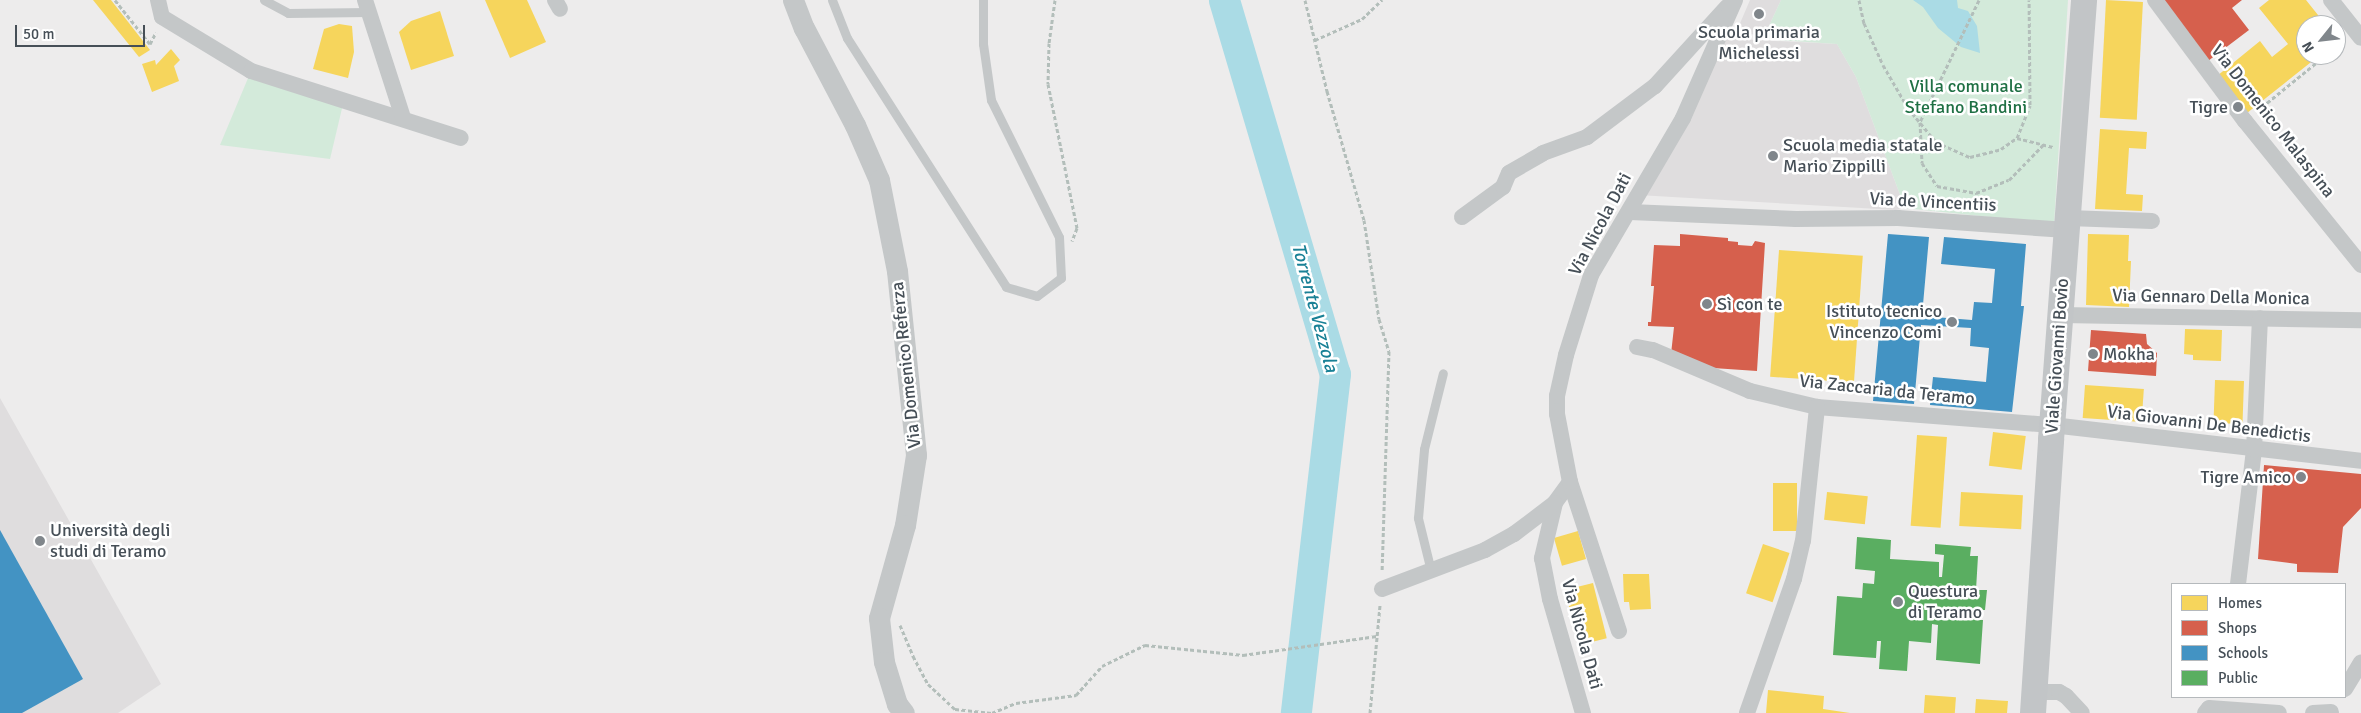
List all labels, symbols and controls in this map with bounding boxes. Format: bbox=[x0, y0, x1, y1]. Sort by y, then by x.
marker: Scuola primaria Michelessi bbox=[1753, 8, 1765, 20]
scale bar bbox=[18, 15, 148, 47]
north arrow bbox=[2296, 15, 2346, 65]
place label: Scuola primaria Michelessi bbox=[1698, 22, 1820, 64]
text: 50 m bbox=[23, 25, 54, 43]
text: N bbox=[2299, 39, 2318, 55]
street label: Via Domenico Malaspina bbox=[2206, 40, 2340, 202]
park label: Villa comunale Stefano Bandini bbox=[1905, 76, 2027, 118]
place label: Tigre bbox=[2189, 96, 2228, 118]
marker: Tigre bbox=[2232, 101, 2244, 113]
place label: Scuola media statale Mario Zippilli bbox=[1783, 135, 1942, 178]
marker: Scuola media statale Mario Zippilli bbox=[1767, 150, 1779, 162]
street label: Via Nicola Dati bbox=[1564, 169, 1636, 279]
street label: Via de Vincentiis bbox=[1869, 188, 1997, 216]
water label: Torrente Vezzola bbox=[1286, 241, 1342, 375]
street label: Viale Giovanni Bovio bbox=[2041, 277, 2073, 435]
street label: Via Domenico Referza bbox=[887, 281, 925, 449]
street label: Via Gennaro Della Monica bbox=[2112, 284, 2310, 310]
place label: Sì con te bbox=[1717, 293, 1783, 315]
marker: Sì con te bbox=[1701, 298, 1713, 310]
place label: Istituto tecnico Vincenzo Comi bbox=[1826, 301, 1942, 344]
marker: Istituto tecnico Vincenzo Comi bbox=[1946, 316, 1958, 328]
place label: Mokha bbox=[2103, 343, 2155, 365]
marker: Mokha bbox=[2087, 348, 2099, 360]
street label: Via Zaccaria da Teramo bbox=[1798, 370, 1976, 410]
street label: Via Giovanni De Benedictis bbox=[2106, 401, 2312, 447]
place label: Tigre Amico bbox=[2201, 466, 2291, 488]
marker: Tigre Amico bbox=[2295, 471, 2307, 483]
place label: Università degli studi di Teramo bbox=[50, 520, 170, 562]
marker: Università degli studi di Teramo bbox=[34, 535, 46, 547]
street label: Via Nicola Dati bbox=[1557, 576, 1607, 692]
place label: Questura di Teramo bbox=[1908, 581, 1982, 624]
legend bbox=[2171, 583, 2346, 698]
text: Homes bbox=[2218, 594, 2262, 612]
marker: Questura di Teramo bbox=[1892, 596, 1904, 608]
text: Shops bbox=[2218, 619, 2257, 637]
text: Schools bbox=[2218, 644, 2268, 662]
text: Public bbox=[2218, 669, 2258, 687]

